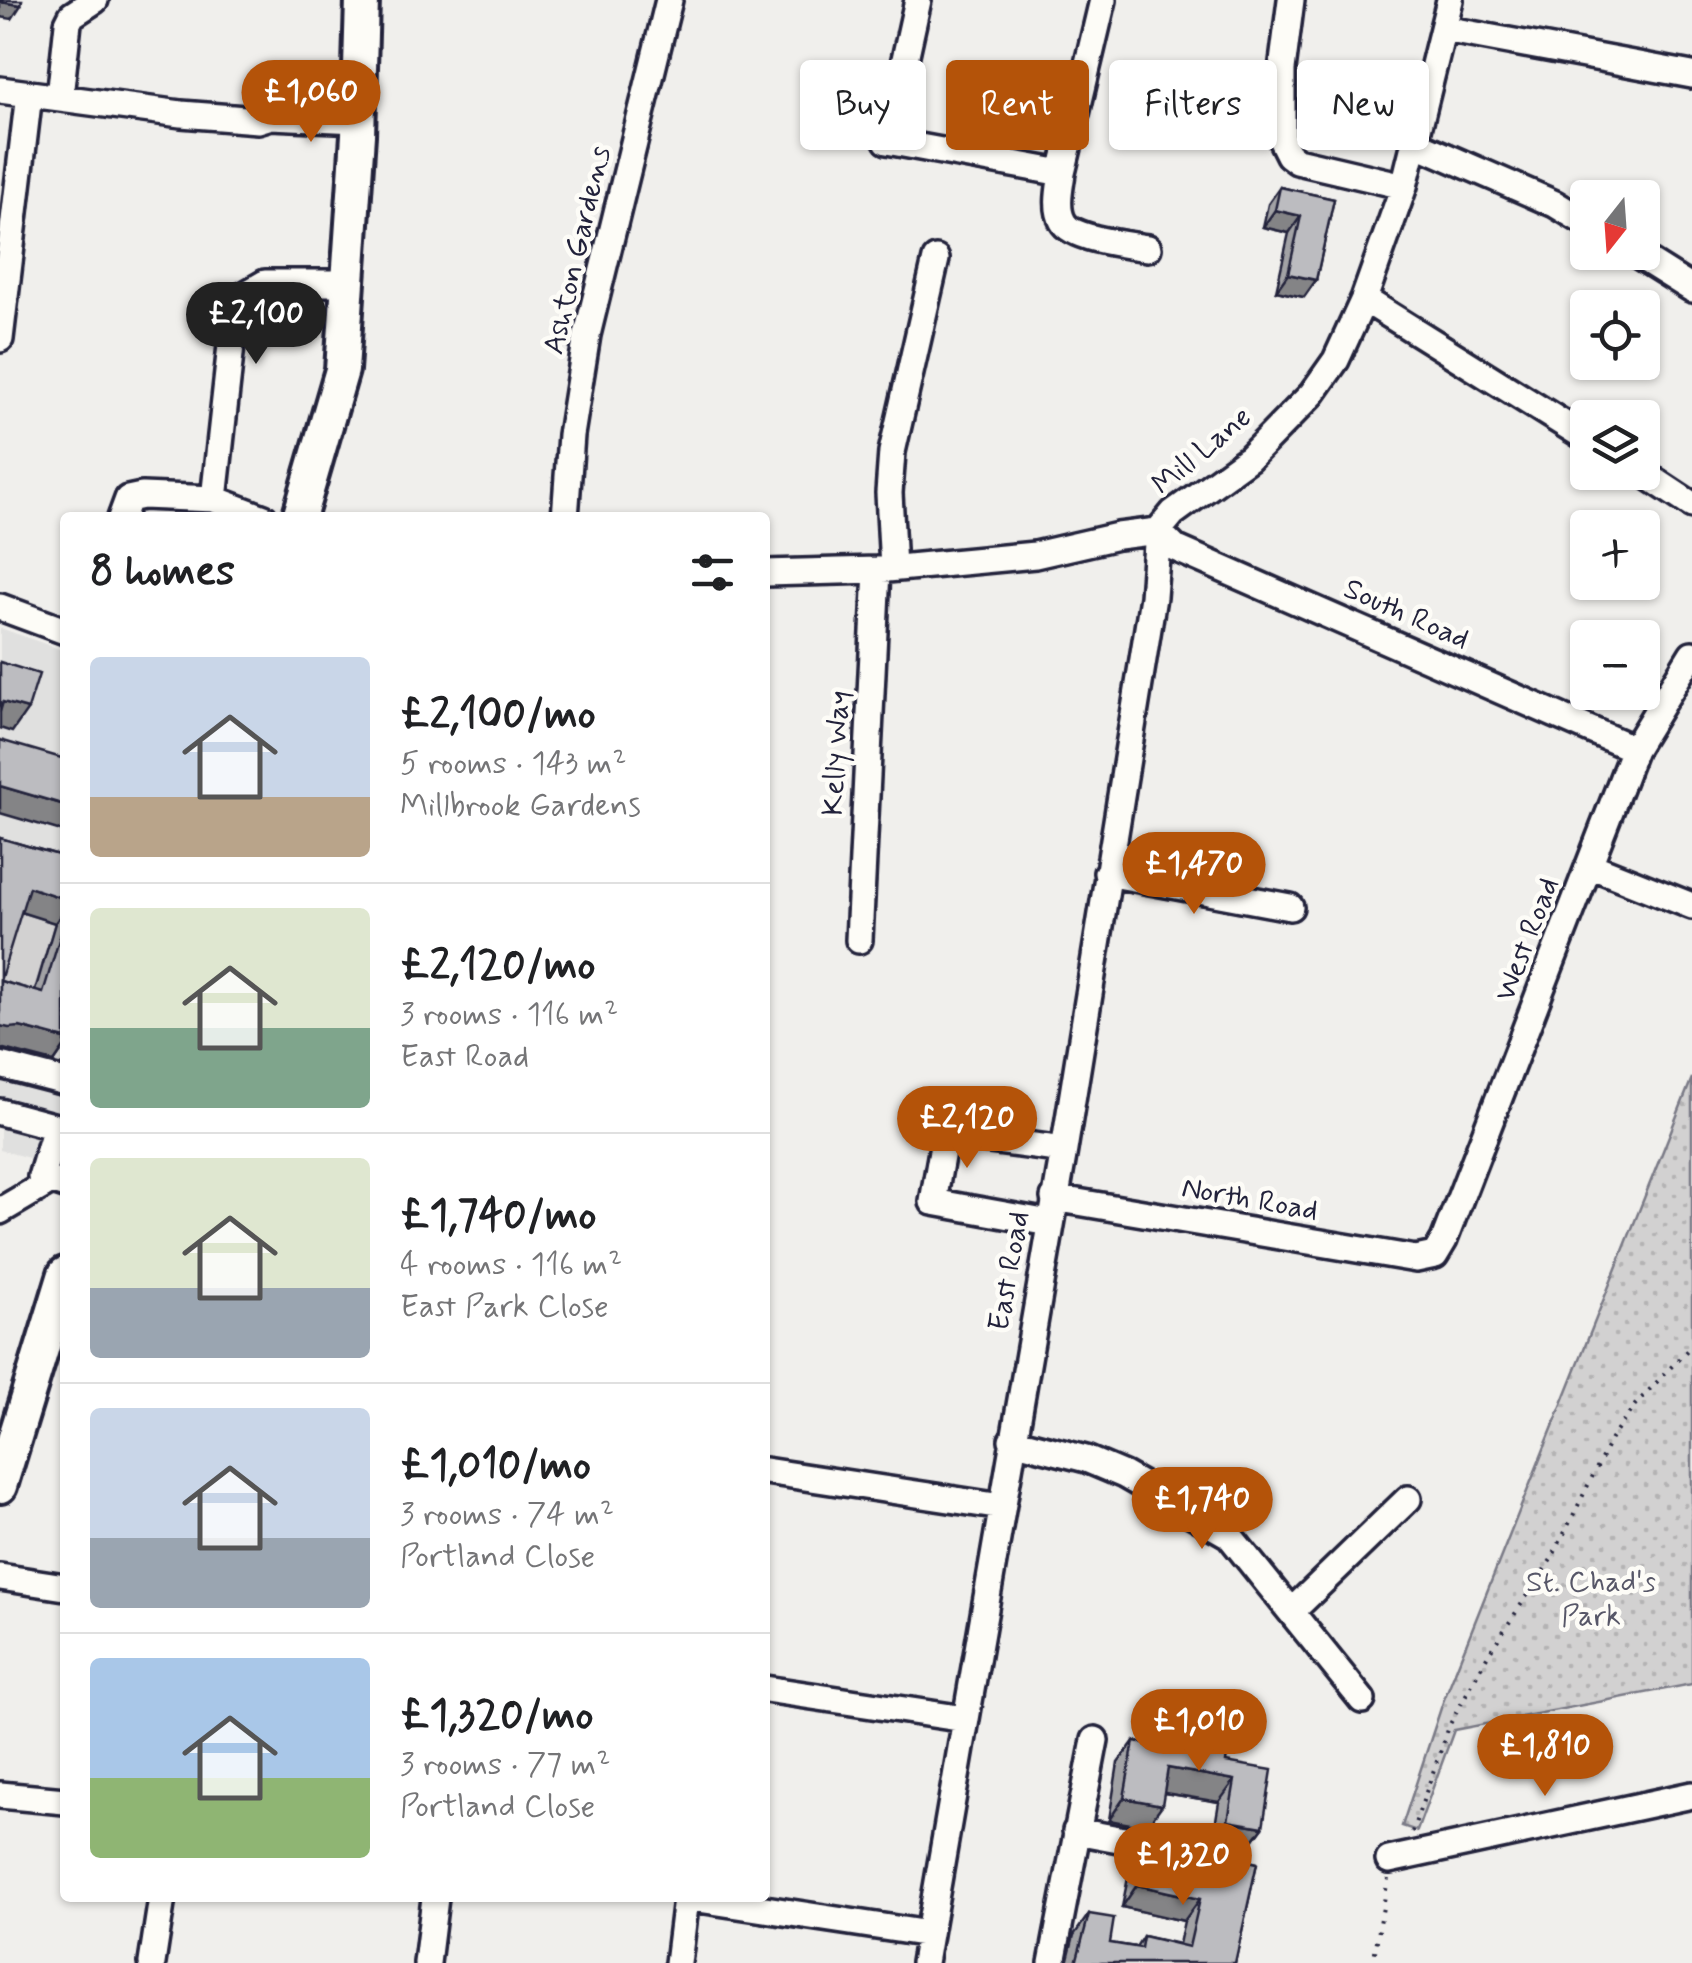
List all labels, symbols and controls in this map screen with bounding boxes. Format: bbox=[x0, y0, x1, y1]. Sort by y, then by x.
pin: £1,060 bbox=[230, 60, 392, 145]
chip: Buy bbox=[800, 60, 926, 150]
chip: Rent bbox=[946, 60, 1089, 150]
chip: Filters bbox=[1109, 60, 1277, 150]
chip: New bbox=[1297, 60, 1429, 150]
text: £1,060 bbox=[264, 71, 358, 113]
street label: Ashton Gardens bbox=[535, 142, 620, 358]
north arrow bbox=[1570, 180, 1660, 270]
map controls bbox=[1570, 180, 1660, 710]
pin: £2,100 bbox=[175, 282, 337, 367]
button: locate bbox=[1570, 290, 1660, 380]
text: £2,100 bbox=[208, 293, 304, 335]
street label: Mill Lane bbox=[1144, 398, 1260, 504]
button: layers bbox=[1570, 400, 1660, 490]
button: + bbox=[1570, 510, 1660, 600]
text: 8 homes bbox=[90, 545, 235, 600]
icon: filters bbox=[685, 545, 740, 600]
street label: South Road bbox=[1338, 569, 1475, 659]
button: − bbox=[1570, 620, 1660, 710]
text: £2,100/mo bbox=[400, 688, 596, 743]
street label: Kelly Way bbox=[814, 689, 859, 817]
icon: home bbox=[170, 697, 290, 817]
text: 5 rooms · 143 m² bbox=[400, 743, 627, 785]
text: Millbrook Gardens bbox=[400, 785, 641, 827]
pin: £1,470 bbox=[1113, 832, 1275, 917]
text: £1,470 bbox=[1145, 843, 1243, 885]
street label: West Road bbox=[1486, 872, 1569, 1007]
text: £2,120/mo bbox=[400, 939, 595, 994]
icon: home bbox=[170, 948, 290, 1068]
text: 3 rooms · 116 m² bbox=[400, 994, 618, 1036]
text: East Road bbox=[400, 1036, 529, 1078]
pin: £2,120 bbox=[886, 1086, 1048, 1171]
text: £2,120 bbox=[919, 1097, 1015, 1139]
street label: North Road bbox=[1179, 1168, 1321, 1231]
text: £1,740/mo bbox=[400, 1189, 596, 1244]
icon: home bbox=[170, 1198, 290, 1318]
street label: East Road bbox=[980, 1208, 1039, 1334]
text: 4 rooms · 116 m² bbox=[400, 1244, 622, 1286]
text: East Park Close bbox=[400, 1286, 609, 1328]
text: £1,010/mo bbox=[400, 1439, 591, 1494]
icon: home bbox=[170, 1448, 290, 1568]
pin: £1,740 bbox=[1121, 1467, 1283, 1552]
text: £1,740 bbox=[1154, 1478, 1250, 1520]
text: 3 rooms · 74 m² bbox=[400, 1494, 614, 1536]
text: Portland Close bbox=[400, 1536, 595, 1578]
park label: St. Chad's Park bbox=[1526, 1563, 1656, 1636]
text: £1,320/mo bbox=[400, 1689, 593, 1744]
pin: £1,010 bbox=[1118, 1689, 1280, 1774]
icon: home bbox=[170, 1698, 290, 1818]
text: £1,010 bbox=[1153, 1700, 1245, 1742]
pin: £1,810 bbox=[1464, 1714, 1626, 1799]
text: £1,810 bbox=[1499, 1725, 1591, 1767]
text: 3 rooms · 77 m² bbox=[400, 1744, 611, 1786]
text: Portland Close bbox=[400, 1786, 595, 1828]
pin: £1,320 bbox=[1102, 1823, 1264, 1908]
text: £1,320 bbox=[1136, 1834, 1230, 1876]

